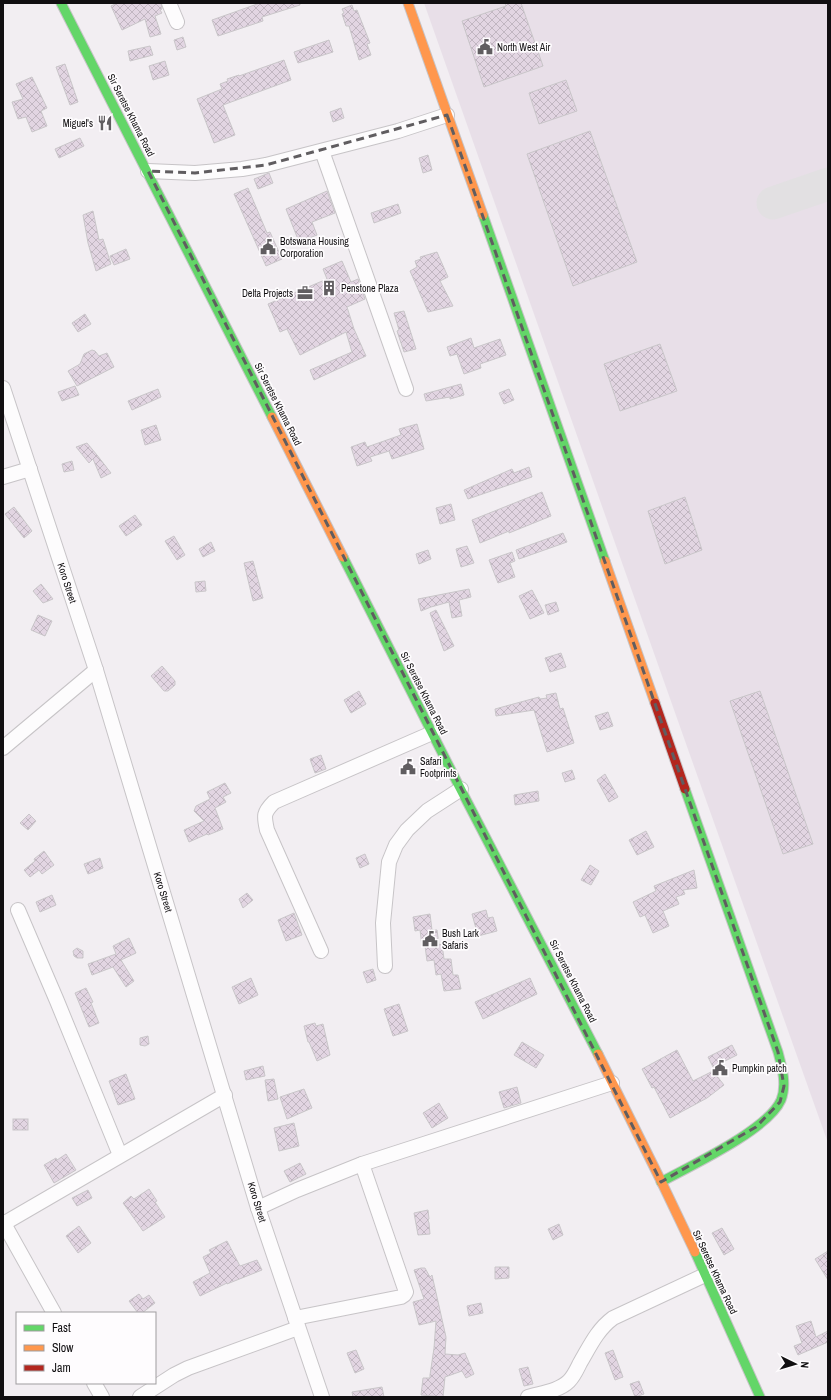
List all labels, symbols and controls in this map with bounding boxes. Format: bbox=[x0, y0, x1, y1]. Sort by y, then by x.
public building icon: North West Air bbox=[476, 38, 494, 56]
place label: North West Air bbox=[497, 41, 550, 54]
street label: Sir Seretse Khama Road bbox=[105, 71, 157, 159]
restaurant icon: Miguel's bbox=[96, 114, 114, 132]
place label: Miguel's bbox=[63, 117, 93, 130]
place label: Botswana Housing Corporation bbox=[280, 235, 349, 260]
public building icon: Botswana Housing Corporation bbox=[259, 238, 277, 256]
building icon: Penstone Plaza bbox=[320, 279, 338, 297]
place label: Penstone Plaza bbox=[341, 282, 399, 295]
office icon: Delta Projects bbox=[296, 284, 314, 302]
place label: Delta Projects bbox=[242, 287, 293, 300]
street label: Sir Seretse Khama Road bbox=[252, 360, 304, 448]
street label: Koro Street bbox=[54, 561, 80, 605]
street label: Sir Seretse Khama Road bbox=[398, 649, 450, 737]
place label: Safari Footprints bbox=[420, 755, 457, 780]
public building icon: Safari Footprints bbox=[399, 758, 417, 776]
street label: Koro Street bbox=[151, 870, 175, 914]
place label: Bush Lark Safaris bbox=[442, 927, 480, 952]
public building icon: Bush Lark Safaris bbox=[421, 930, 439, 948]
street label: Sir Seretse Khama Road bbox=[547, 937, 599, 1025]
public building icon: Pumpkin patch bbox=[711, 1059, 729, 1077]
place label: Pumpkin patch bbox=[732, 1062, 787, 1075]
street label: Koro Street bbox=[245, 1180, 269, 1224]
street label: Sir Seretse Khama Road bbox=[690, 1228, 740, 1316]
legend bbox=[16, 1312, 156, 1384]
text: Fast bbox=[52, 1320, 71, 1336]
text: Slow bbox=[52, 1340, 74, 1356]
north arrow bbox=[775, 1344, 815, 1384]
text: Jam bbox=[52, 1360, 71, 1376]
text: N bbox=[798, 1361, 812, 1369]

